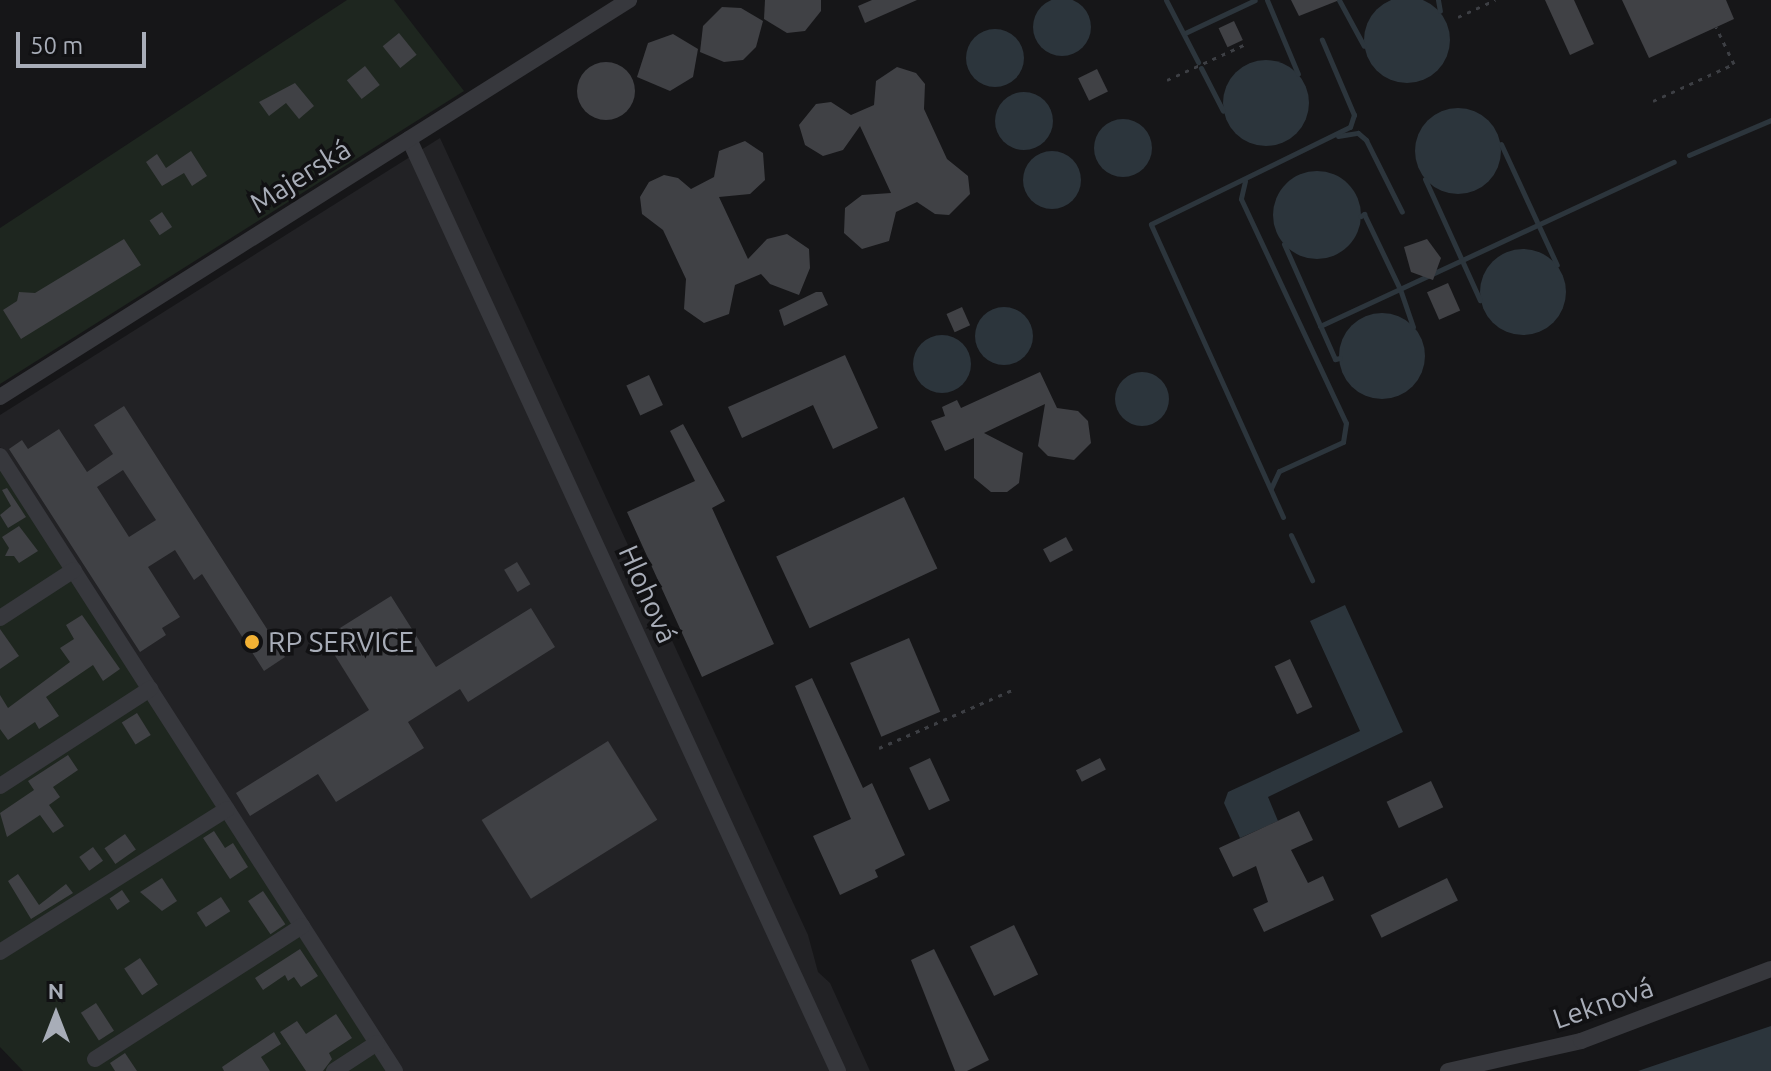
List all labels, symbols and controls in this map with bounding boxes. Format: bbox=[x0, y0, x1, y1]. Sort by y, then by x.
scale bar bbox=[20, 16, 150, 66]
text: 50 m bbox=[30, 32, 83, 59]
street label: Majerská bbox=[243, 132, 357, 220]
street label: Hlohová bbox=[612, 540, 684, 648]
place label: RP SERVICE bbox=[268, 625, 414, 659]
marker: RP SERVICE bbox=[243, 633, 261, 651]
street label: Leknová bbox=[1548, 970, 1658, 1036]
north arrow bbox=[16, 975, 96, 1055]
text: N bbox=[48, 978, 64, 1003]

